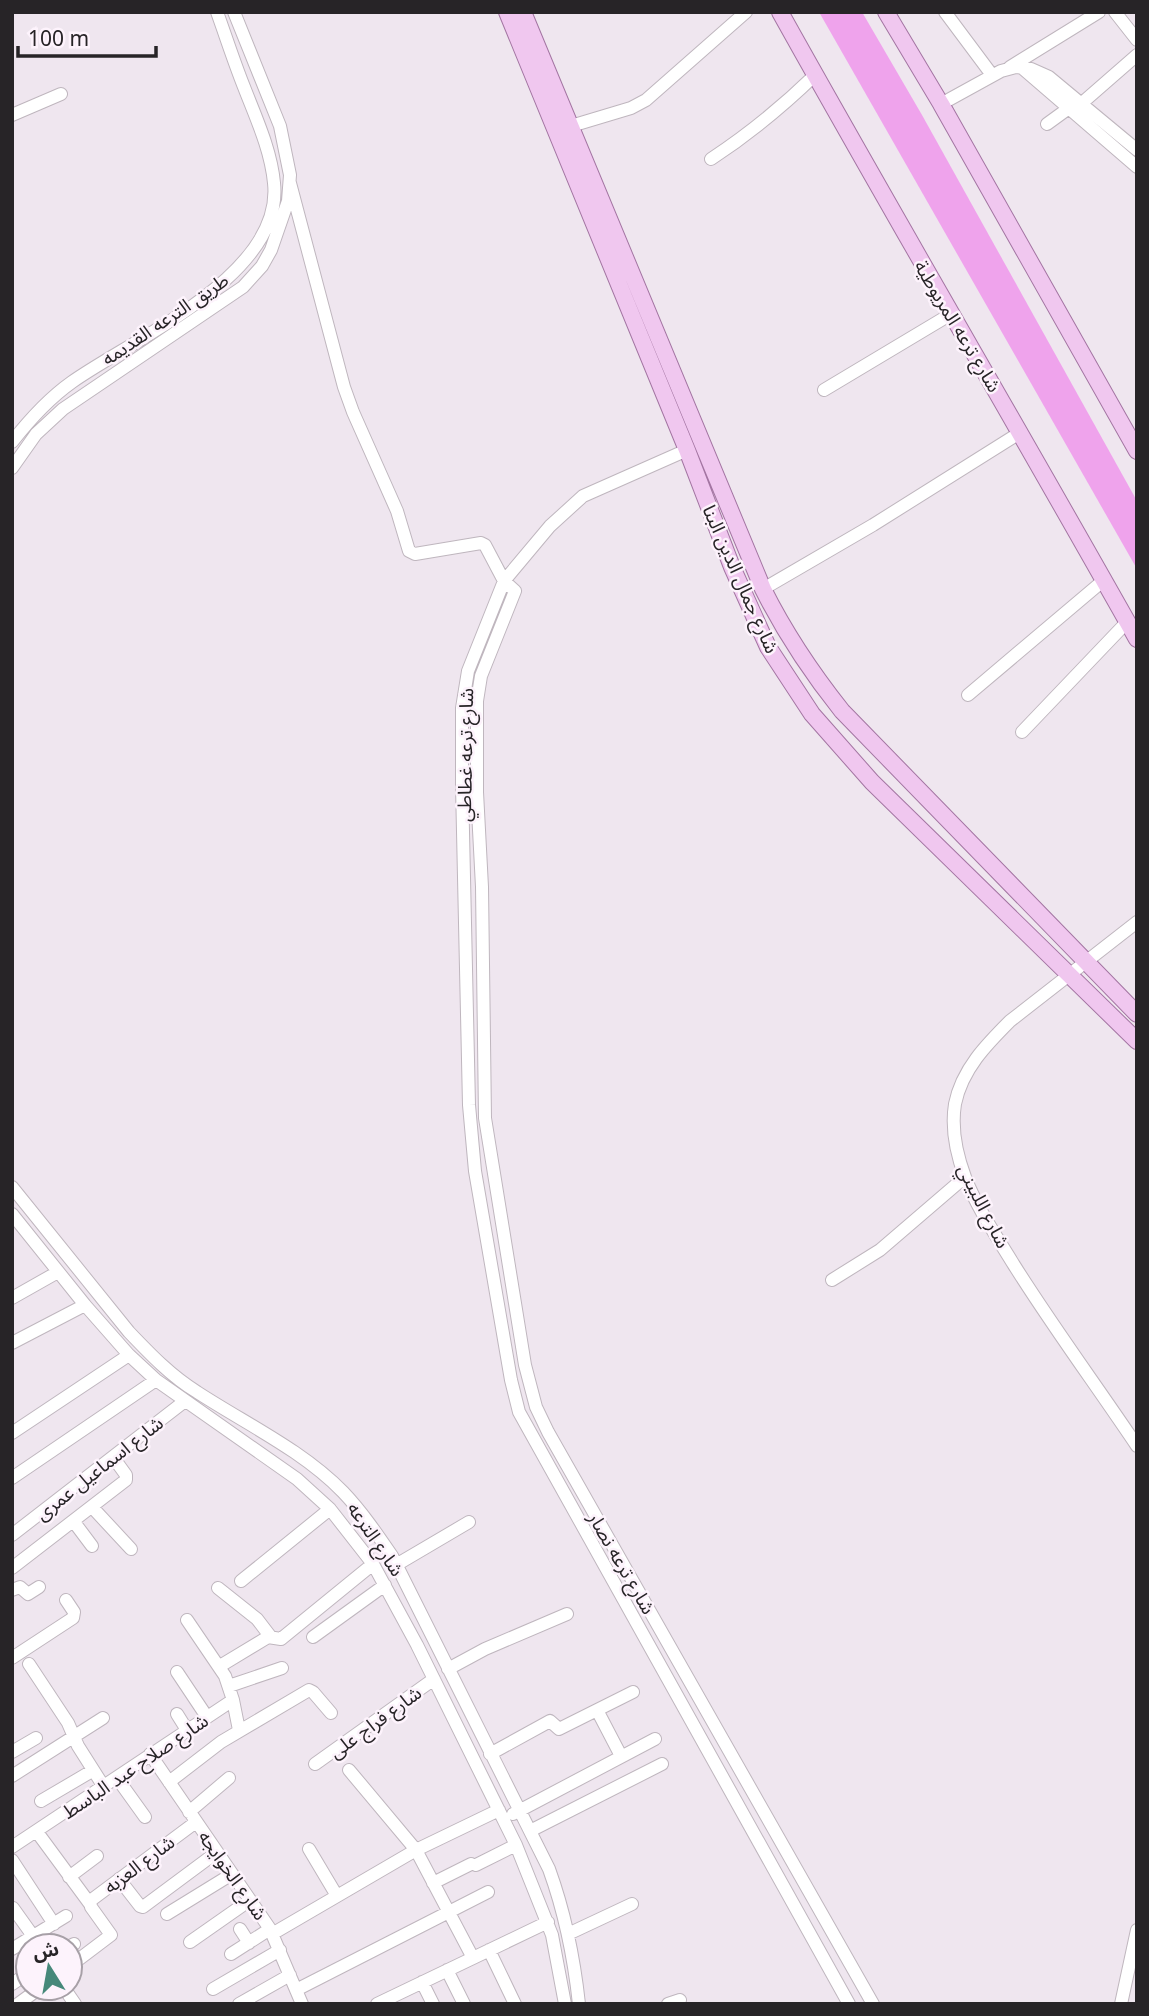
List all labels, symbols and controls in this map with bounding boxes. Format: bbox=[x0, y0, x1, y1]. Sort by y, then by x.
scale bar bbox=[18, 14, 156, 58]
text: 100 m bbox=[28, 24, 89, 52]
street label: شارع ترعه المريوطية bbox=[907, 255, 1008, 397]
street label: طريق الترعه القديمه bbox=[96, 267, 234, 371]
street label: شارع جمال الدين البنا bbox=[696, 501, 785, 658]
street label: شارع ترعه غطاطي bbox=[451, 688, 482, 822]
street label: شارع اللبيني bbox=[950, 1159, 1016, 1254]
street label: شارع اسماعيل عمرى bbox=[30, 1410, 169, 1527]
street label: شارع الترعه bbox=[341, 1497, 410, 1582]
street label: شارع ترعه نصار bbox=[581, 1506, 662, 1619]
street label: شارع فراج على bbox=[324, 1680, 427, 1765]
street label: شارع صلاح عبد الباسط bbox=[57, 1707, 214, 1825]
street label: شارع الخوايجه bbox=[192, 1825, 273, 1926]
street label: شارع العزبه bbox=[98, 1829, 180, 1900]
north arrow bbox=[14, 1932, 84, 2002]
text: ش bbox=[30, 1935, 61, 1966]

